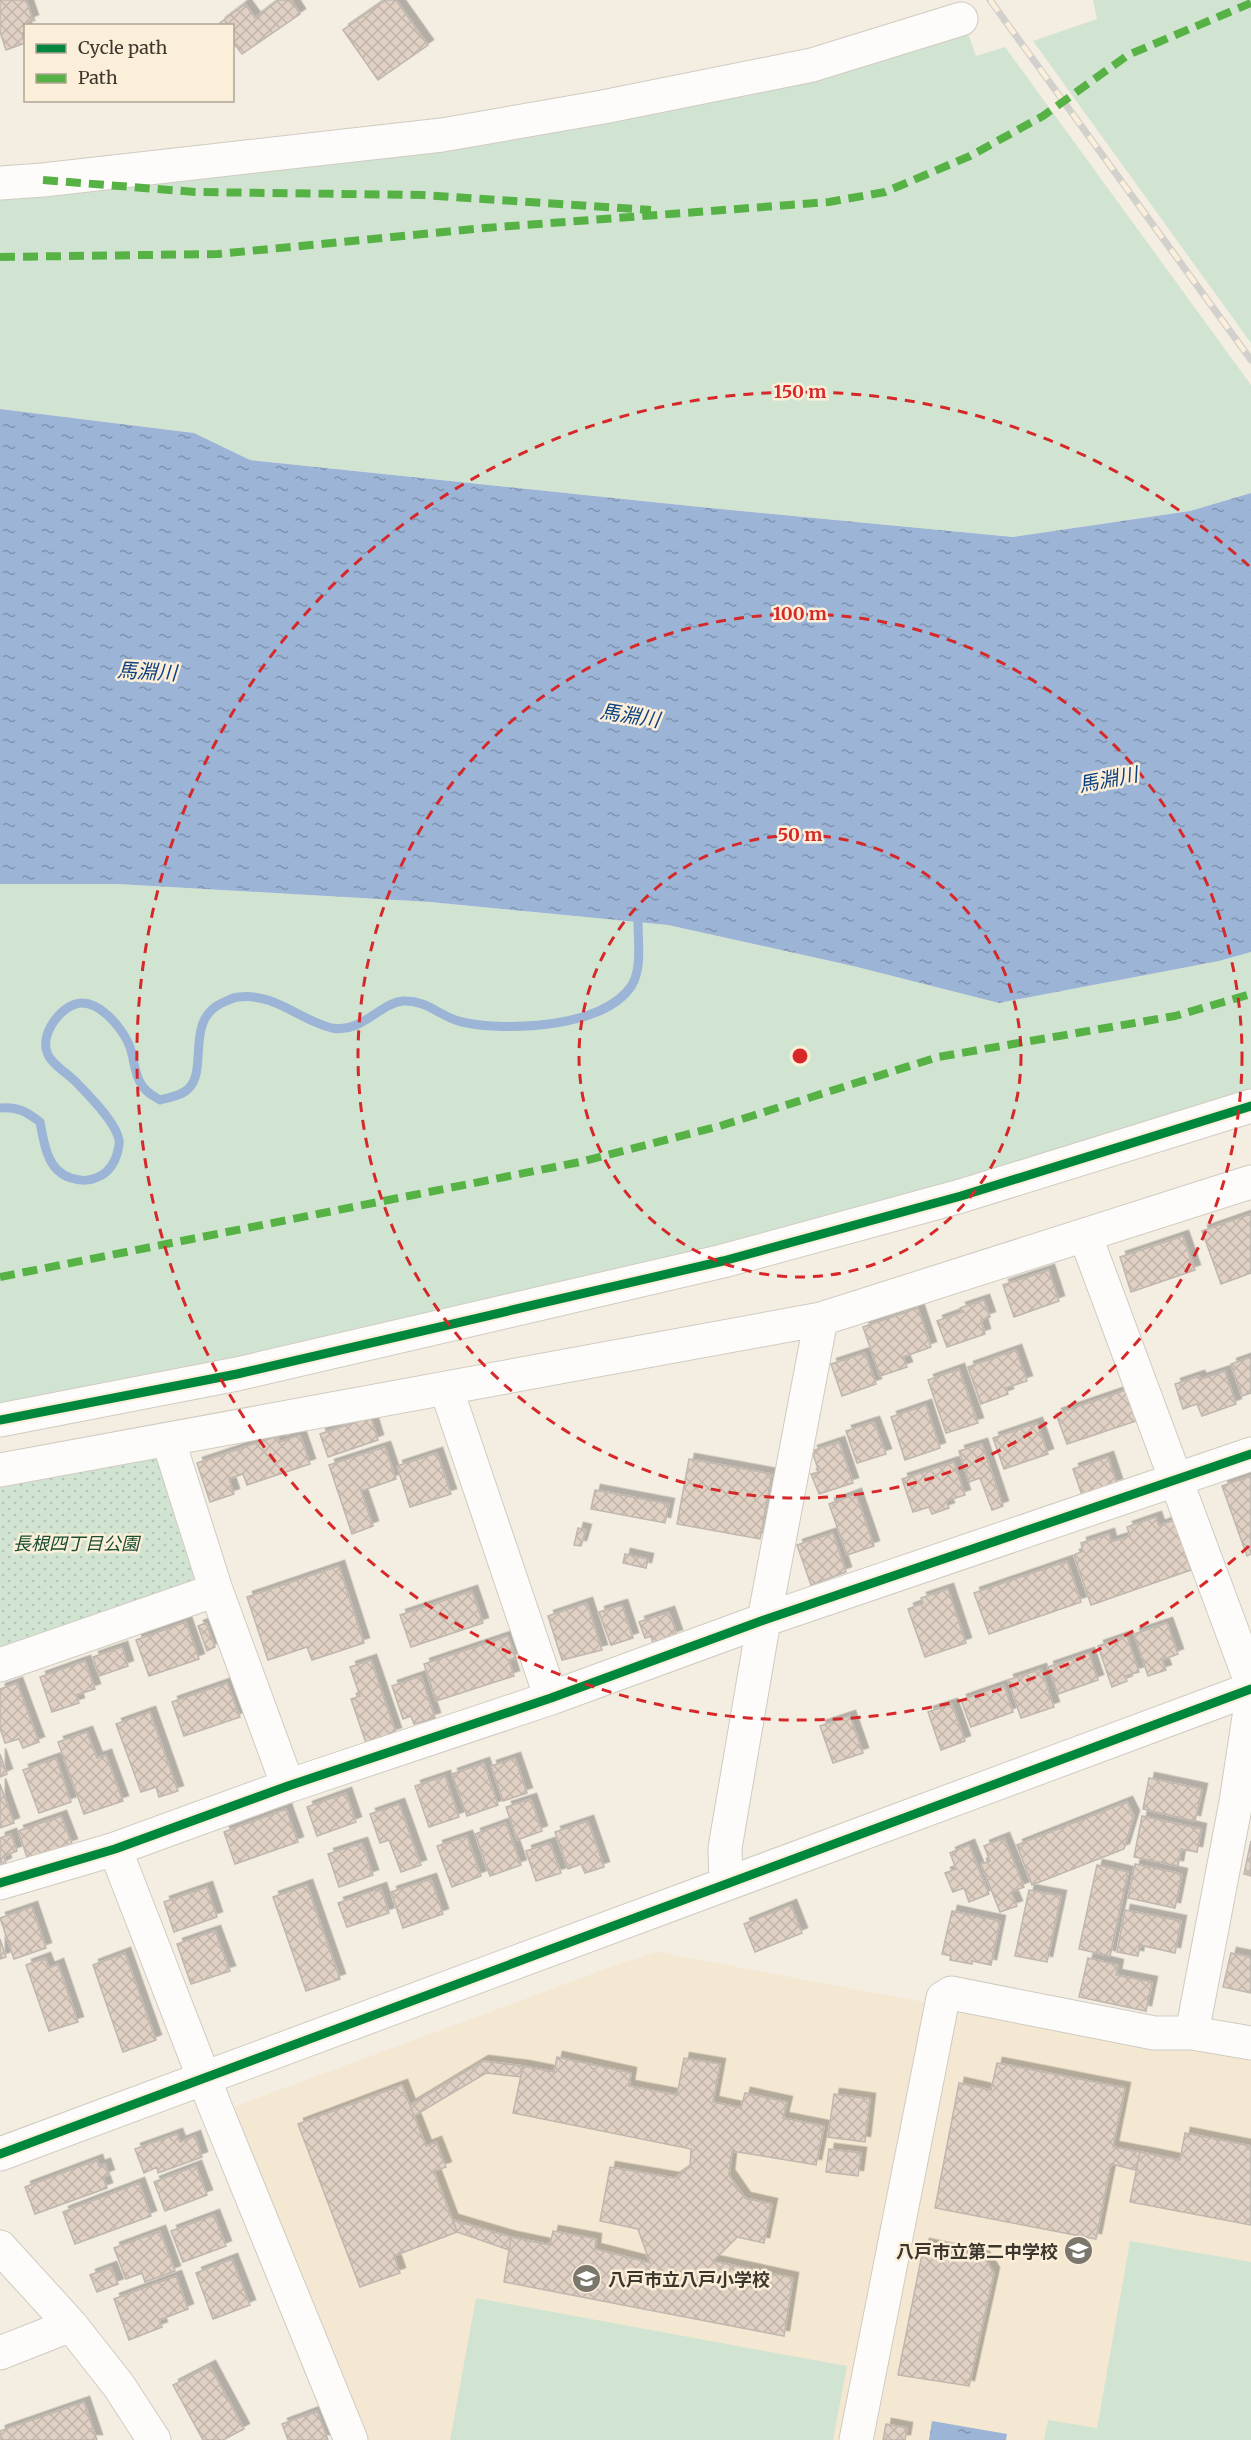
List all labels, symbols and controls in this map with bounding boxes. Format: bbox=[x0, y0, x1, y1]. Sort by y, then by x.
legend bbox=[24, 24, 234, 102]
text: Cycle path bbox=[78, 36, 168, 59]
text: Path bbox=[78, 66, 118, 89]
text: 150 m bbox=[774, 380, 826, 403]
text: 100 m bbox=[773, 602, 827, 625]
water label: 馬淵川 bbox=[116, 657, 180, 685]
water label: 馬淵川 bbox=[598, 698, 664, 732]
water label: 馬淵川 bbox=[1076, 761, 1142, 797]
text: 50 m bbox=[778, 823, 822, 846]
centre of rings bbox=[790, 1046, 810, 1066]
park label: 長根四丁目公園 bbox=[13, 1532, 142, 1555]
school or university icon: 八戸市立第二中学校 bbox=[1063, 2235, 1095, 2267]
place label: 八戸市立第二中学校 bbox=[896, 2240, 1058, 2263]
school or university icon: 八戸市立八戸小学校 bbox=[571, 2263, 603, 2295]
place label: 八戸市立八戸小学校 bbox=[608, 2268, 770, 2291]

